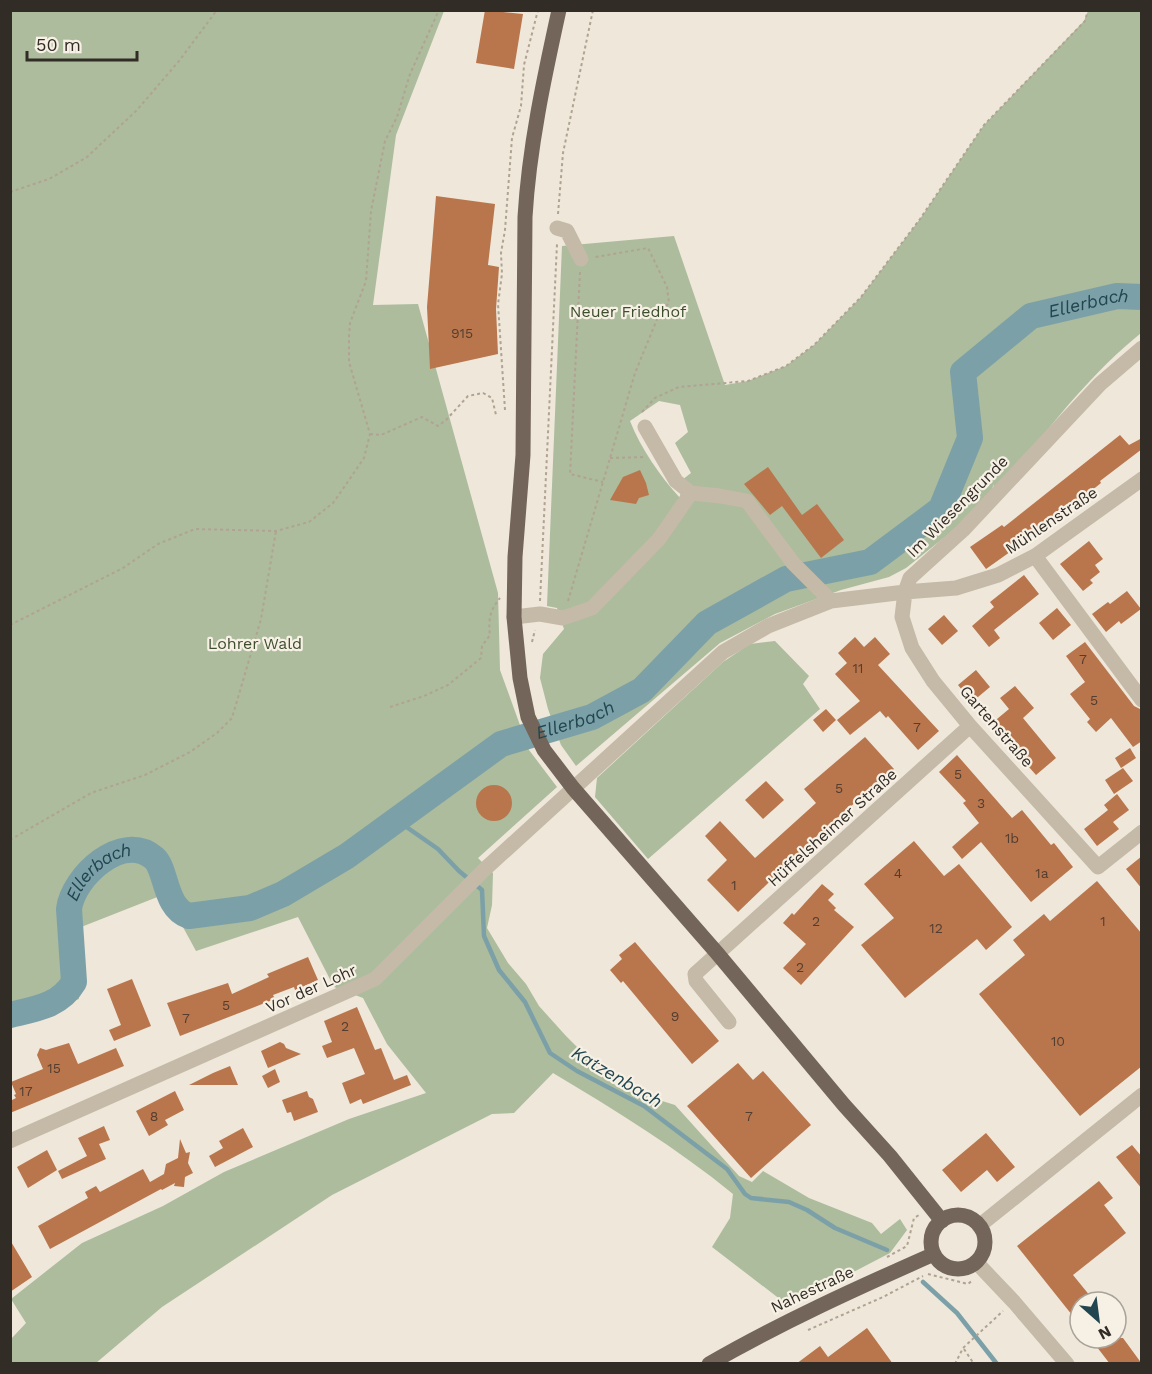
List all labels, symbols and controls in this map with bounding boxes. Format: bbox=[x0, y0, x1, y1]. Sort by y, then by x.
scale bar bbox=[27, 24, 136, 62]
text: 50 m bbox=[36, 34, 81, 55]
water label: Ellerbach bbox=[1046, 285, 1129, 322]
park label: Neuer Friedhof bbox=[570, 302, 687, 321]
house number: 915 bbox=[451, 325, 473, 341]
street label: Im Wiesengrunde bbox=[903, 452, 1012, 561]
street label: Mühlenstraße bbox=[1002, 483, 1101, 558]
park label: Lohrer Wald bbox=[208, 634, 302, 653]
house number: 7 bbox=[1079, 651, 1087, 667]
house number: 11 bbox=[853, 660, 863, 676]
street label: Gartenstraße bbox=[956, 682, 1037, 771]
house number: 5 bbox=[1090, 692, 1098, 708]
water label: Ellerbach bbox=[533, 696, 618, 743]
house number: 7 bbox=[913, 719, 921, 735]
street label: Hüffelsheimer Straße bbox=[764, 764, 901, 890]
house number: 5 bbox=[954, 766, 962, 782]
house number: 5 bbox=[835, 780, 843, 796]
house number: 3 bbox=[977, 795, 985, 811]
house number: 1b bbox=[1005, 830, 1019, 846]
water label: Ellerbach bbox=[61, 839, 133, 904]
house number: 4 bbox=[894, 865, 902, 881]
house number: 1a bbox=[1035, 865, 1049, 881]
house number: 1 bbox=[731, 877, 737, 893]
house number: 2 bbox=[812, 913, 820, 929]
house number: 1 bbox=[1100, 913, 1106, 929]
house number: 12 bbox=[929, 920, 943, 936]
house number: 2 bbox=[796, 959, 804, 975]
street label: Vor der Lohr bbox=[263, 960, 360, 1017]
house number: 5 bbox=[222, 997, 230, 1013]
house number: 9 bbox=[671, 1008, 679, 1024]
house number: 7 bbox=[182, 1010, 190, 1026]
house number: 2 bbox=[341, 1018, 349, 1034]
house number: 10 bbox=[1051, 1033, 1065, 1049]
water label: Katzenbach bbox=[568, 1041, 666, 1112]
house number: 15 bbox=[47, 1060, 61, 1076]
house number: 17 bbox=[19, 1083, 33, 1099]
house number: 8 bbox=[150, 1108, 158, 1124]
house number: 7 bbox=[745, 1108, 753, 1124]
street label: Nahestraße bbox=[768, 1262, 857, 1317]
north arrow bbox=[1068, 1290, 1128, 1350]
text: N bbox=[1095, 1322, 1115, 1344]

